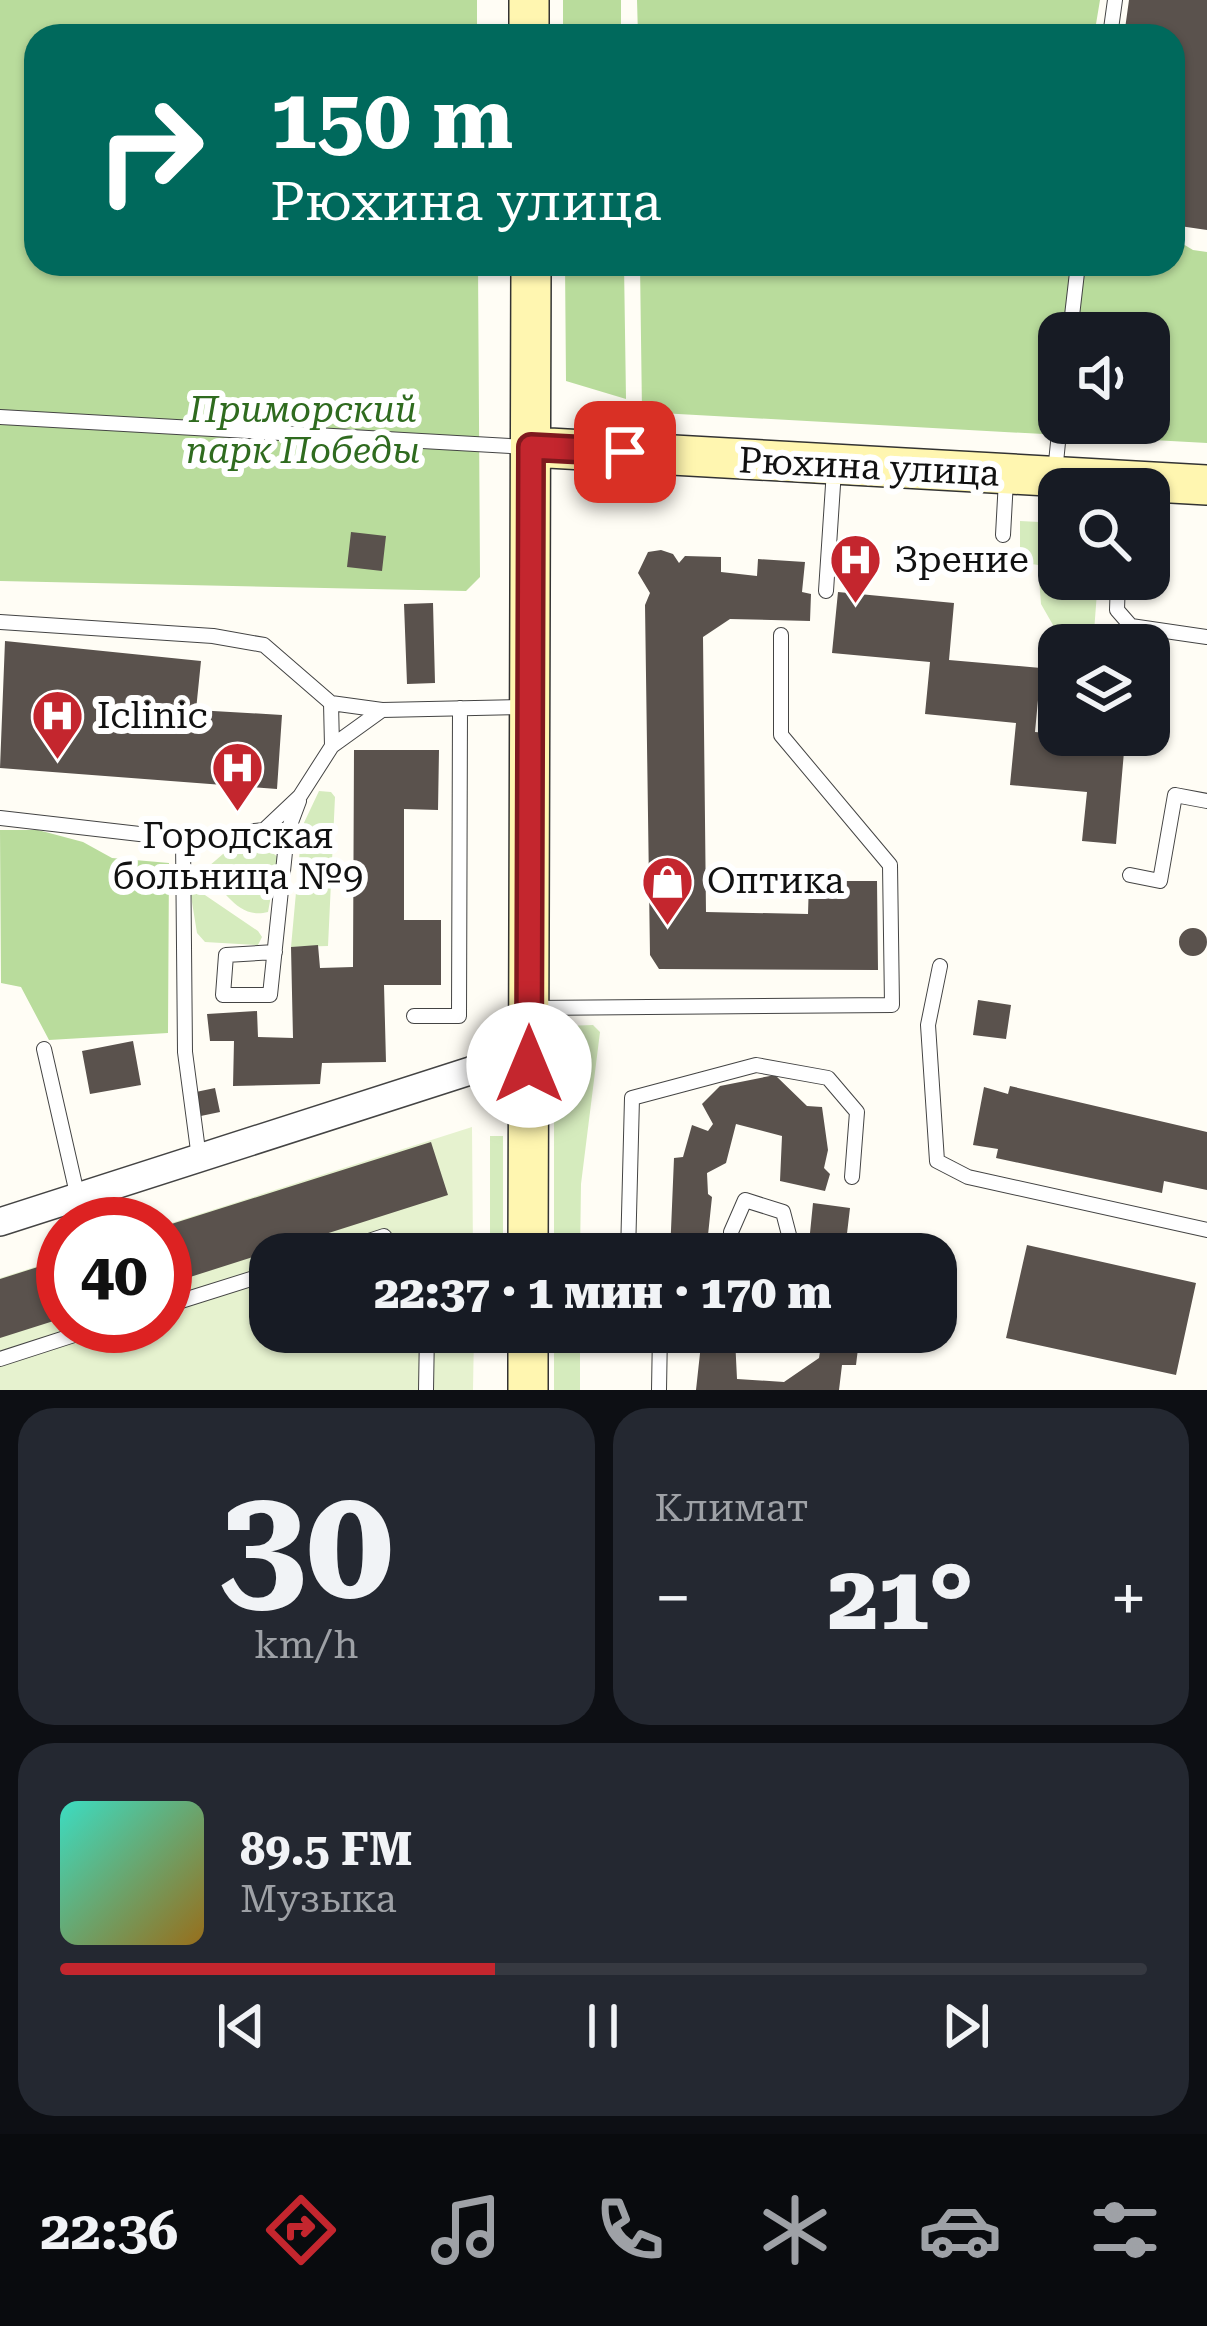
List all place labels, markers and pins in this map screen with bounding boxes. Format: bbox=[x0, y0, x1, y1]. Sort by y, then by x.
pin bbox=[574, 401, 676, 503]
hospital icon: Зрение bbox=[827, 532, 883, 606]
place label: Зрение bbox=[894, 539, 1029, 581]
hospital icon: Iclinic bbox=[30, 688, 86, 762]
place label: Iclinic bbox=[97, 695, 208, 737]
hospital icon: Городская больница №9 bbox=[210, 740, 266, 814]
place label: Городская больница №9 bbox=[113, 815, 363, 898]
shop icon: Оптика bbox=[640, 853, 696, 927]
place label: Оптика bbox=[707, 860, 845, 902]

